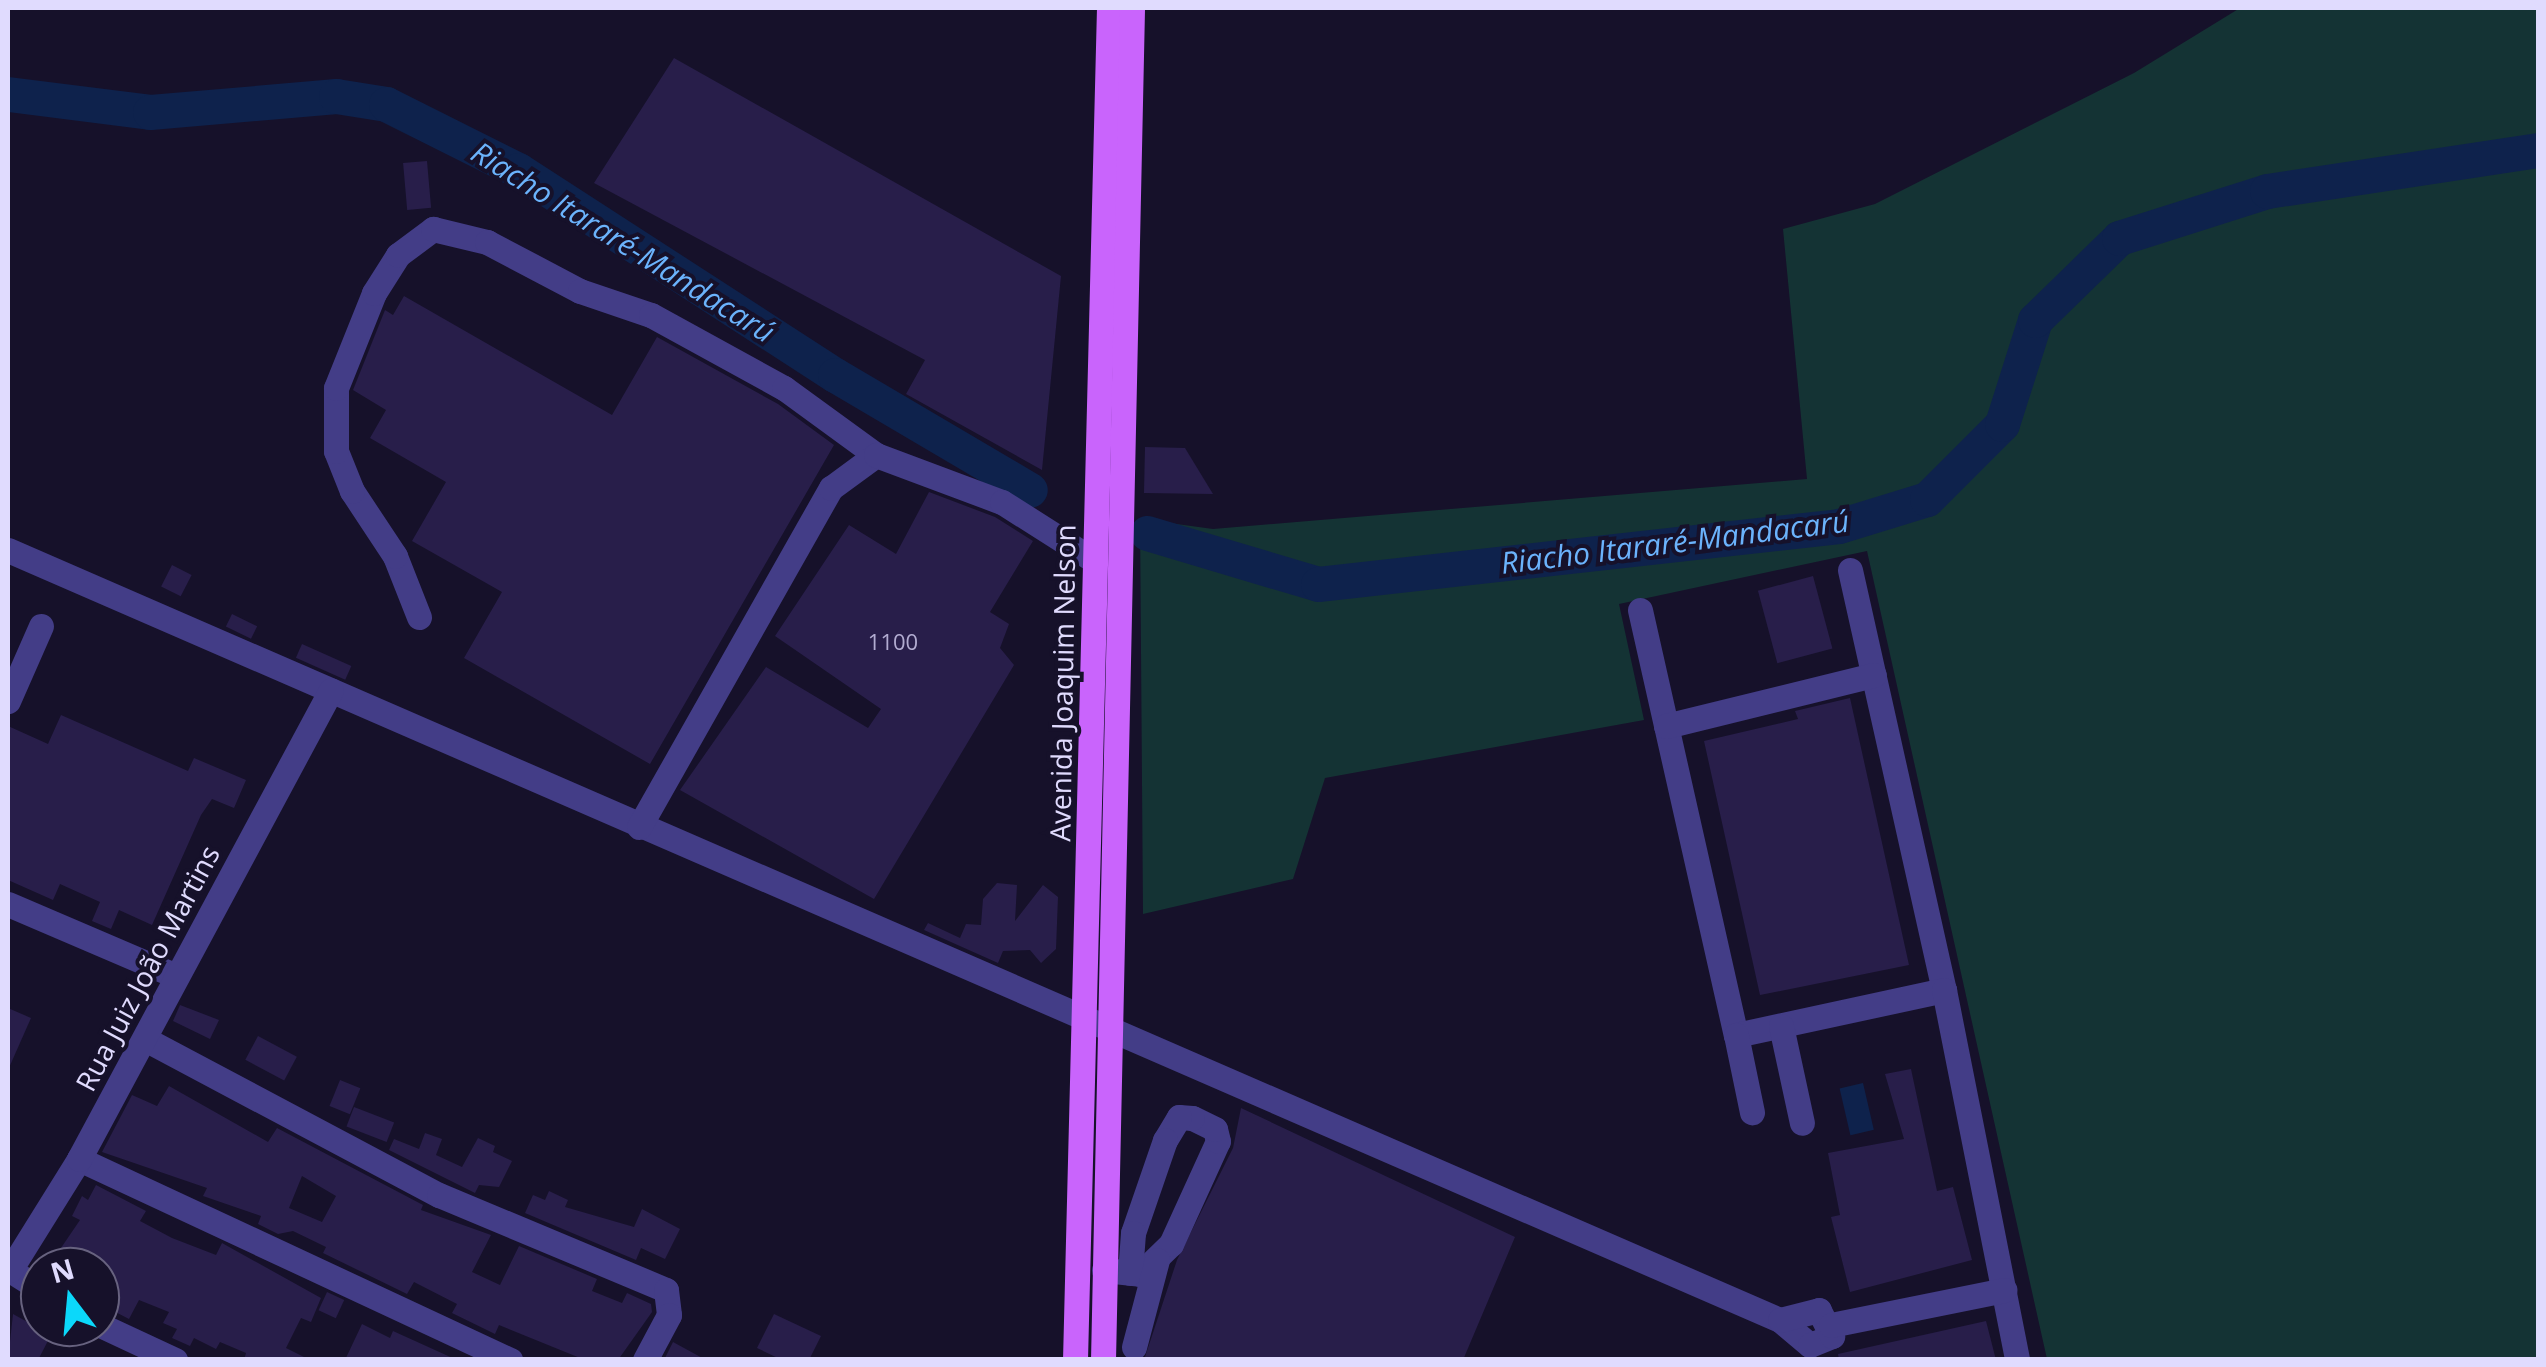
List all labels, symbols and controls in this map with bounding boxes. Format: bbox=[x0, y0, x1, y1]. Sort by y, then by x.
water label: Riacho Itararé-Mandacarú bbox=[465, 134, 781, 350]
water label: Riacho Itararé-Mandacarú bbox=[1499, 503, 1851, 581]
street label: Avenida Joaquim Nelson bbox=[1042, 524, 1082, 842]
house number: 1100 bbox=[868, 629, 918, 655]
street label: Rua Juiz João Martins bbox=[68, 839, 226, 1097]
north arrow bbox=[20, 1247, 120, 1347]
text: N bbox=[46, 1249, 78, 1291]

